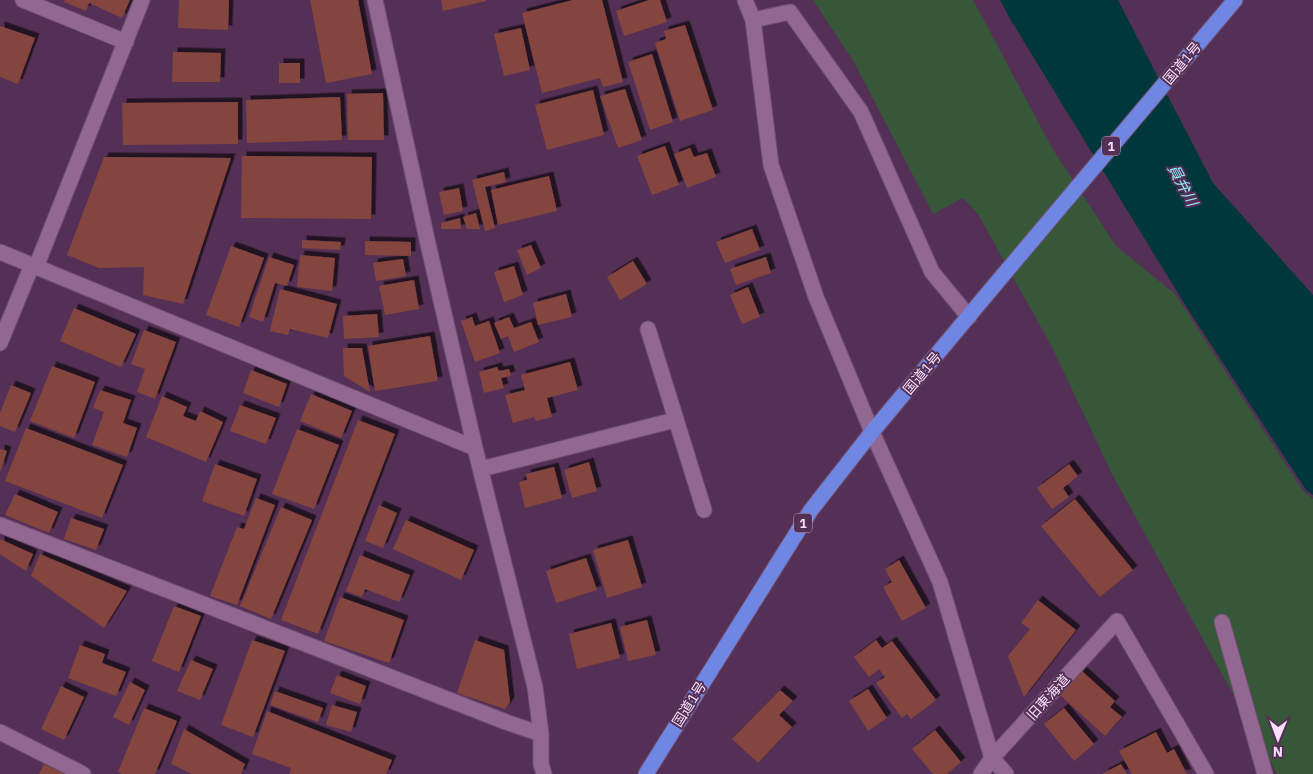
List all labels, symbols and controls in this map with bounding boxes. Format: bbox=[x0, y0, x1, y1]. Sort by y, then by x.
street label: 国道1号 bbox=[1159, 38, 1205, 88]
road number: 1 bbox=[1102, 136, 1120, 156]
water label: 員弁川 bbox=[1164, 161, 1203, 211]
street label: 国道1号 bbox=[899, 348, 945, 398]
road number: 1 bbox=[794, 514, 812, 532]
street label: 旧東海道 bbox=[1023, 670, 1073, 724]
street label: 国道1号 bbox=[668, 678, 710, 730]
north arrow bbox=[1253, 714, 1303, 764]
text: N bbox=[1273, 743, 1283, 761]

